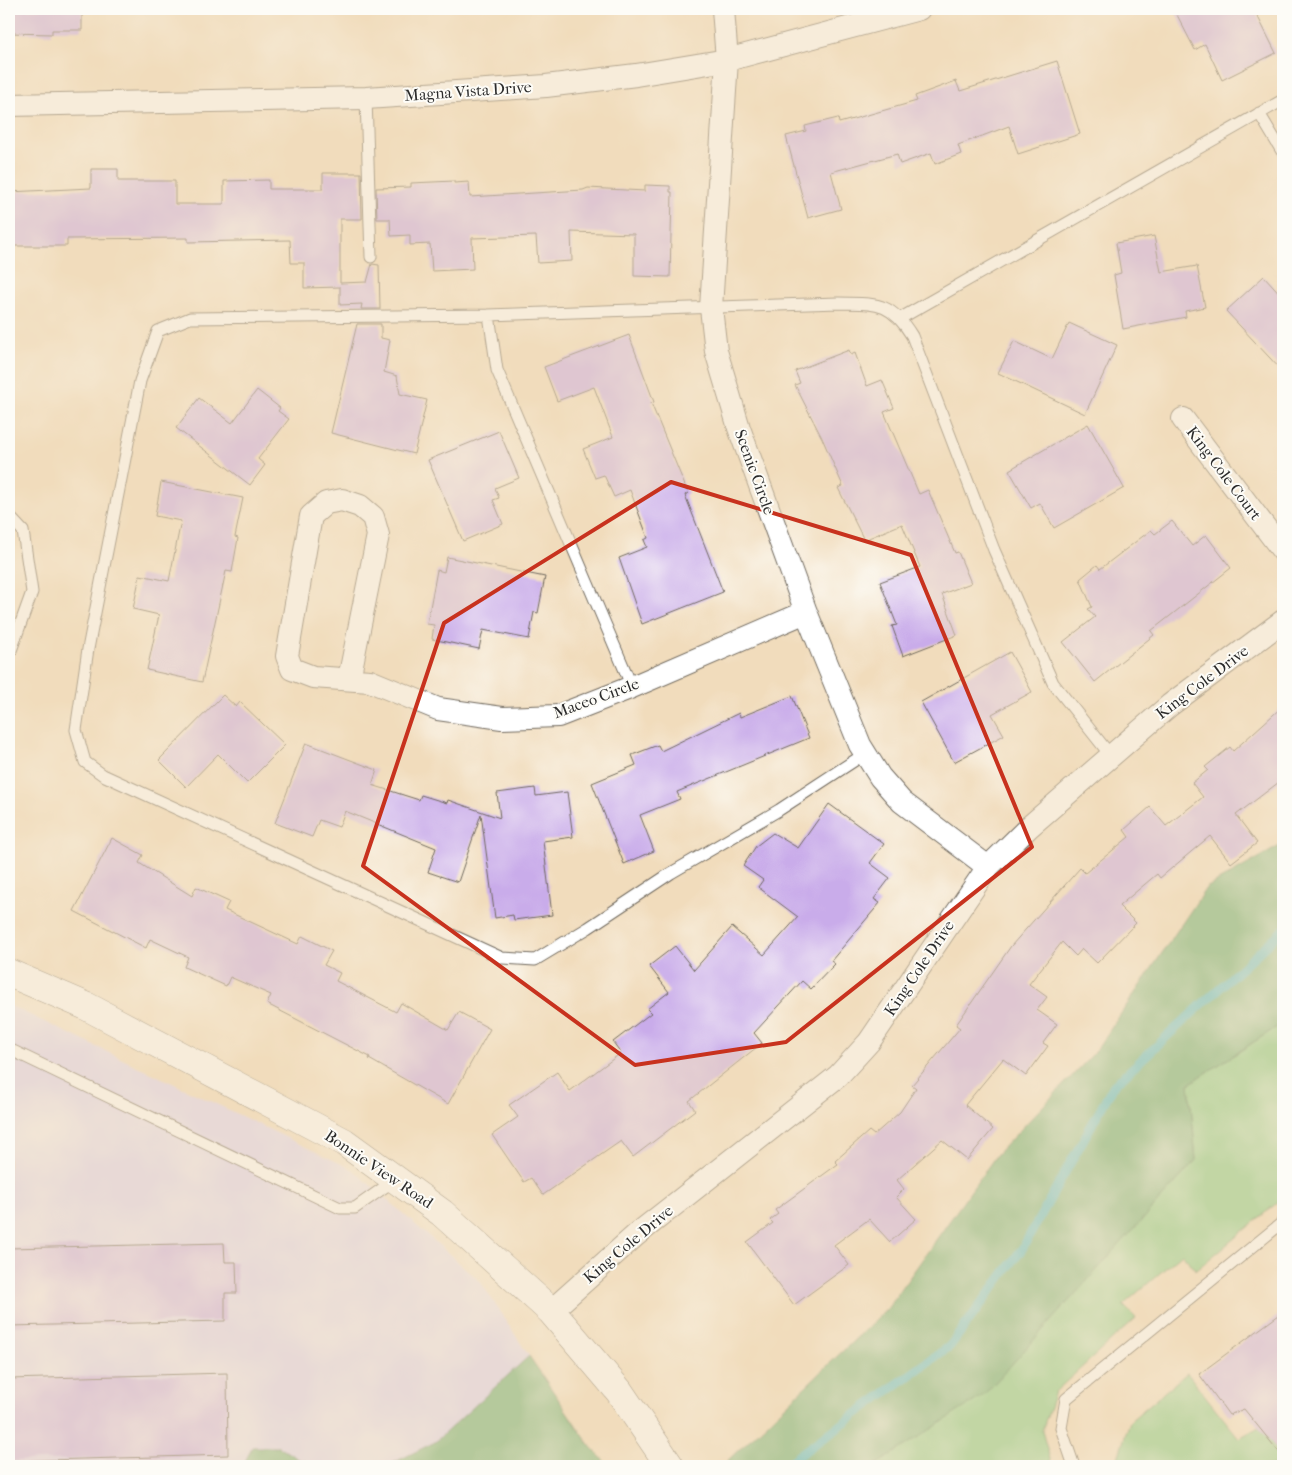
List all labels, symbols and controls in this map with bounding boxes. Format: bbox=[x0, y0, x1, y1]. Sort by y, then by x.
street label: Magna Vista Drive bbox=[404, 77, 532, 105]
street label: King Cole Court bbox=[1183, 422, 1266, 524]
street label: Scenic Circle bbox=[731, 427, 779, 517]
street label: King Cole Drive bbox=[1152, 641, 1252, 723]
street label: Maceo Circle bbox=[551, 674, 642, 722]
street label: King Cole Drive bbox=[880, 917, 958, 1019]
street label: Bonnie View Road bbox=[321, 1126, 437, 1212]
street label: King Cole Drive bbox=[579, 1201, 677, 1287]

